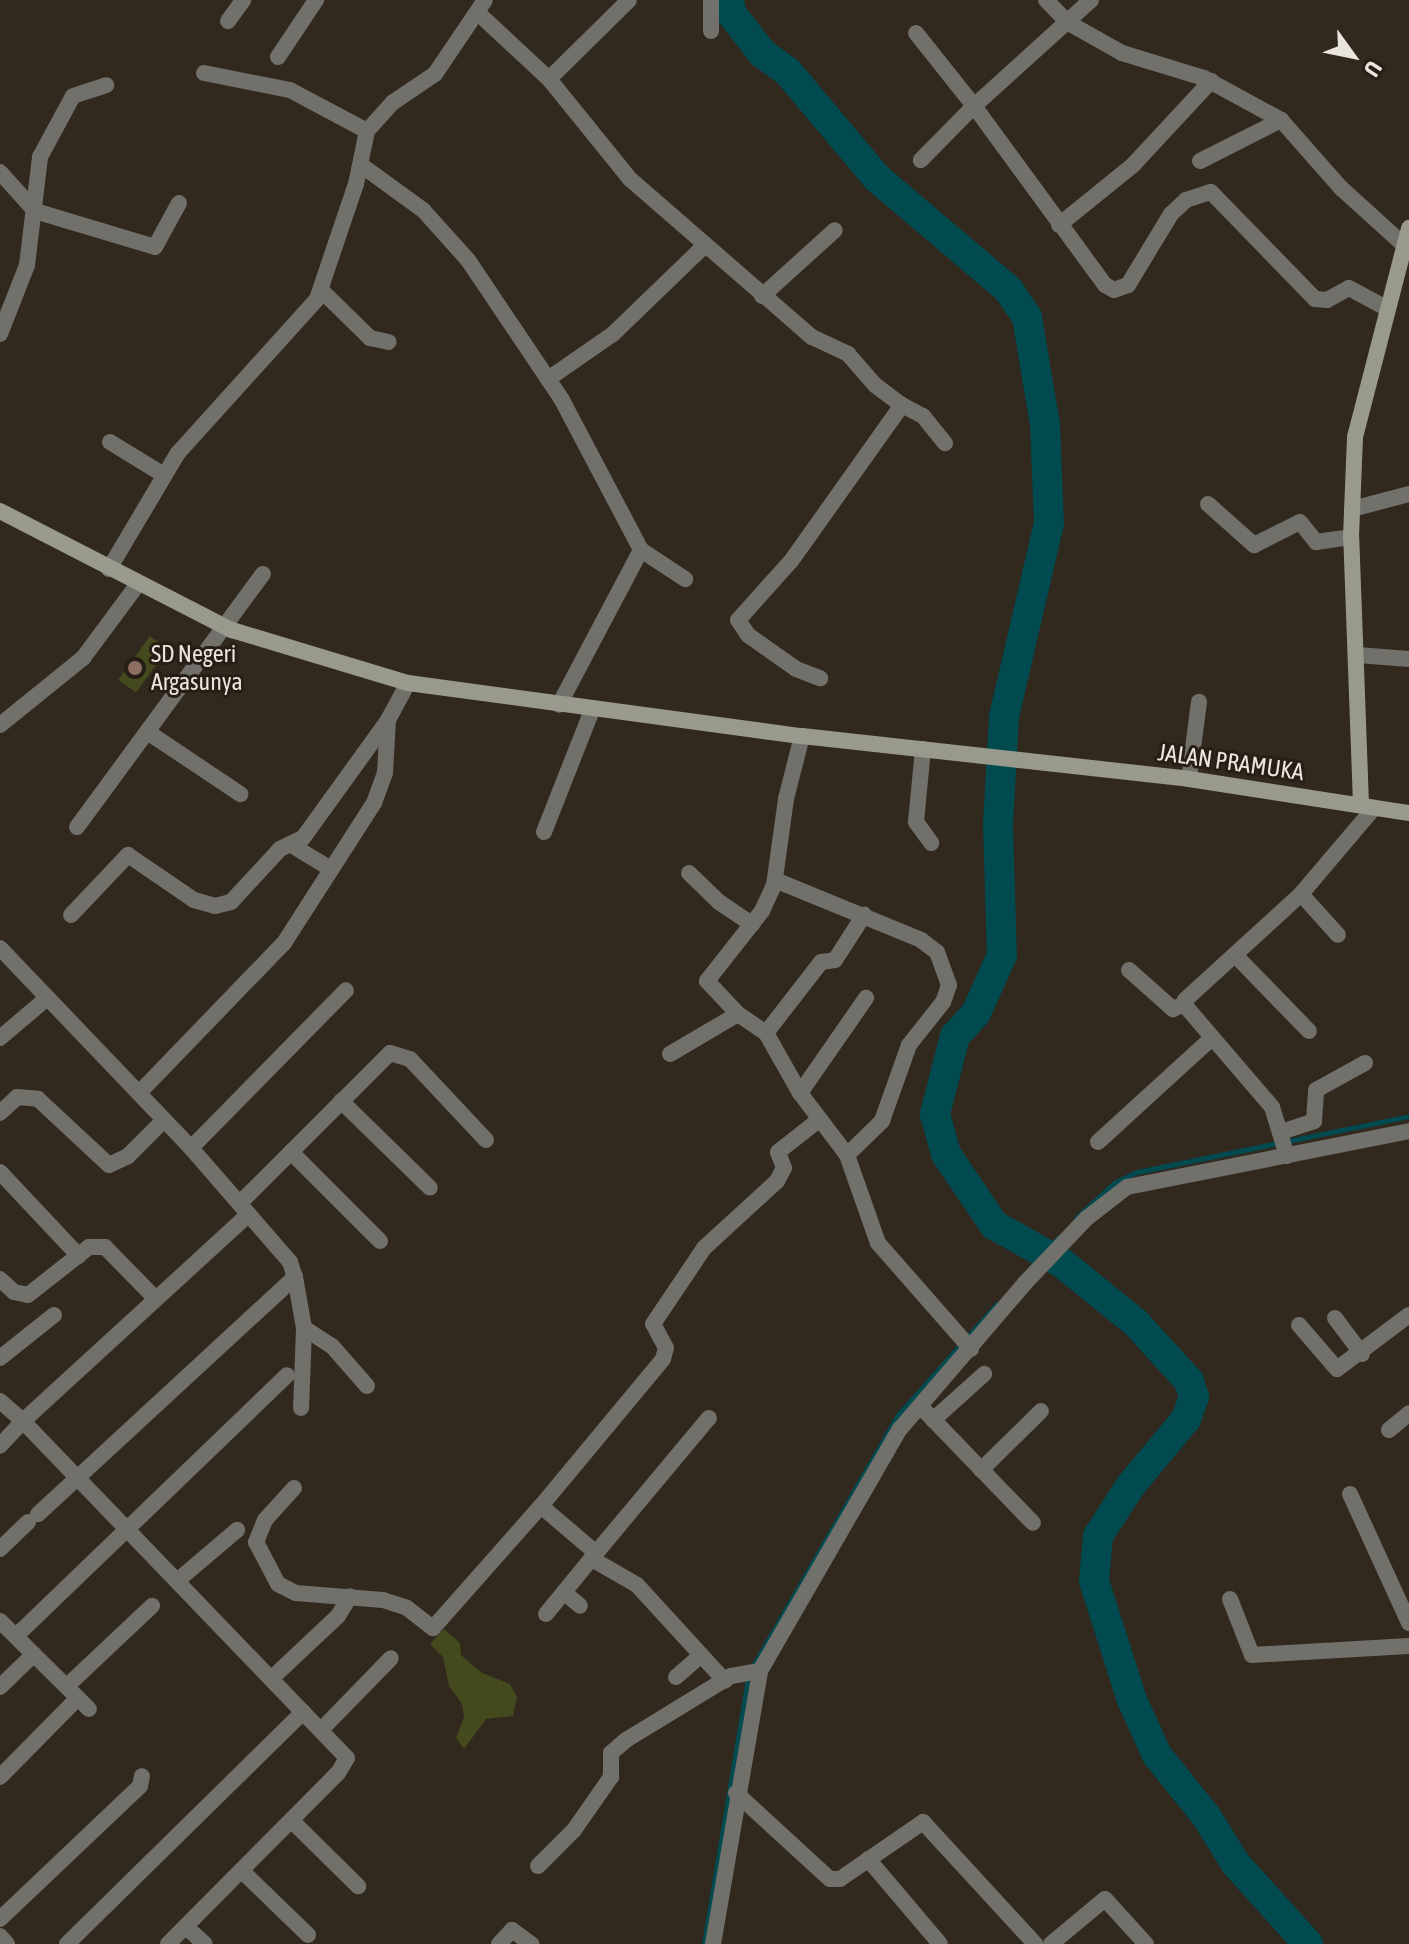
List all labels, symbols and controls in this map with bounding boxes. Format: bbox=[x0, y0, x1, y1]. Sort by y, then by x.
north arrow bbox=[1313, 16, 1393, 96]
text: U bbox=[1359, 57, 1388, 82]
place label: SD Negeri Argasunya bbox=[151, 640, 243, 696]
marker: SD Negeri Argasunya bbox=[126, 659, 144, 677]
street label: JALAN PRAMUKA bbox=[1156, 737, 1306, 787]

